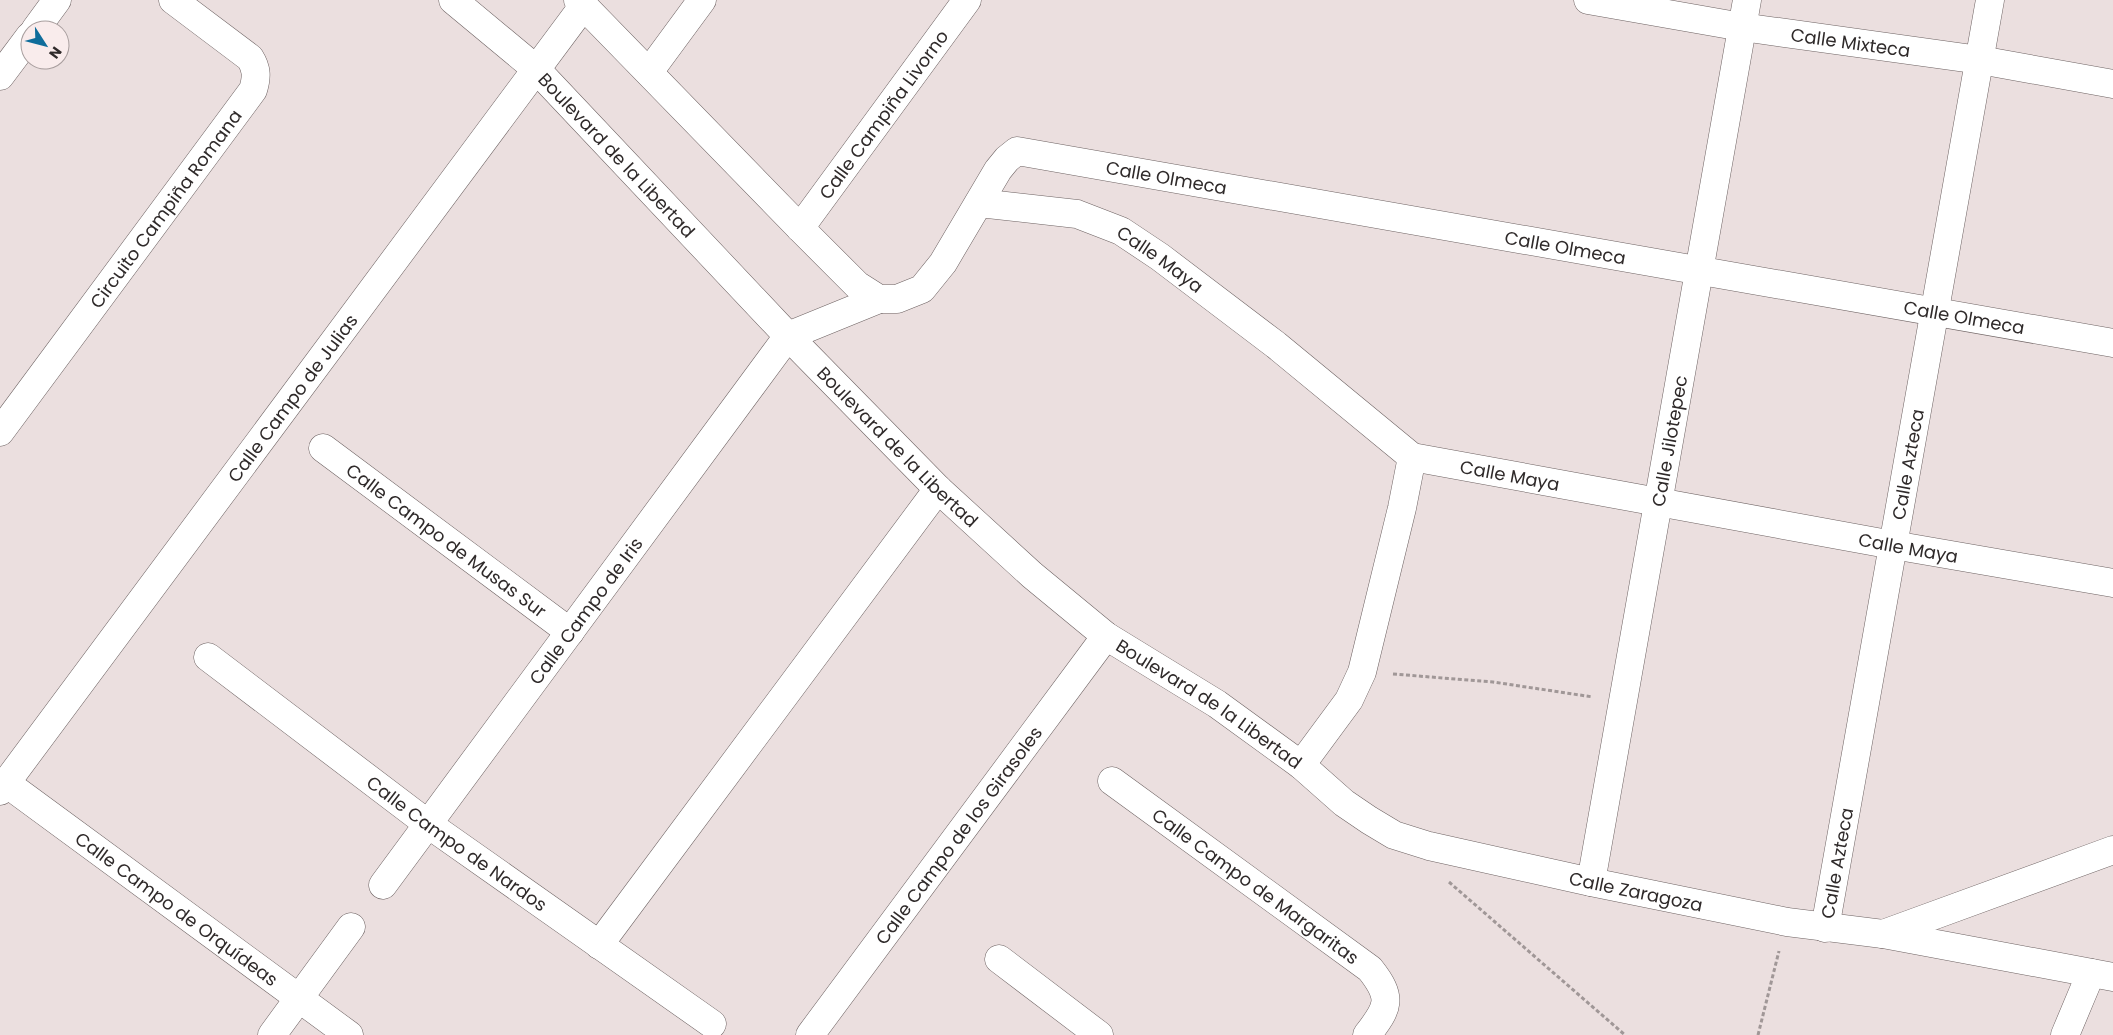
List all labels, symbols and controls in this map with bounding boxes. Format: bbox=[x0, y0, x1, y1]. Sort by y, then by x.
north arrow bbox=[20, 20, 70, 70]
street label: Calle Mixteca bbox=[1789, 21, 1912, 63]
street label: Calle Campiña Livorno bbox=[813, 24, 954, 204]
text: N bbox=[44, 43, 67, 63]
street label: Boulevard de la Libertad bbox=[533, 67, 701, 243]
street label: Circuito Campiña Romana bbox=[83, 104, 247, 313]
street label: Calle Olmeca bbox=[1104, 154, 1229, 200]
street label: Calle Maya bbox=[1112, 219, 1209, 298]
street label: Calle Olmeca bbox=[1503, 224, 1628, 270]
street label: Calle Olmeca bbox=[1902, 294, 2027, 340]
street label: Calle Campo de Julias bbox=[221, 308, 363, 487]
street label: Boulevard de la Libertad bbox=[812, 361, 984, 533]
street label: Calle Jilotepec bbox=[1645, 373, 1693, 508]
street label: Calle Azteca bbox=[1885, 407, 1930, 522]
street label: Calle Maya bbox=[1458, 454, 1562, 496]
street label: Calle Campo de Musas Sur bbox=[341, 457, 552, 623]
street label: Calle Maya bbox=[1856, 526, 1960, 569]
street label: Calle Campo de Iris bbox=[523, 532, 648, 689]
street label: Boulevard de la Libertad bbox=[1112, 633, 1307, 774]
street label: Calle Campo de los Girasoles bbox=[869, 721, 1048, 949]
street label: Calle Campo de Nardos bbox=[362, 770, 552, 917]
street label: Calle Campo de Margaritas bbox=[1147, 802, 1364, 970]
street label: Calle Azteca bbox=[1814, 806, 1859, 920]
street label: Calle Campo de Orquídeas bbox=[70, 826, 283, 991]
street label: Calle Zaragoza bbox=[1567, 865, 1705, 917]

